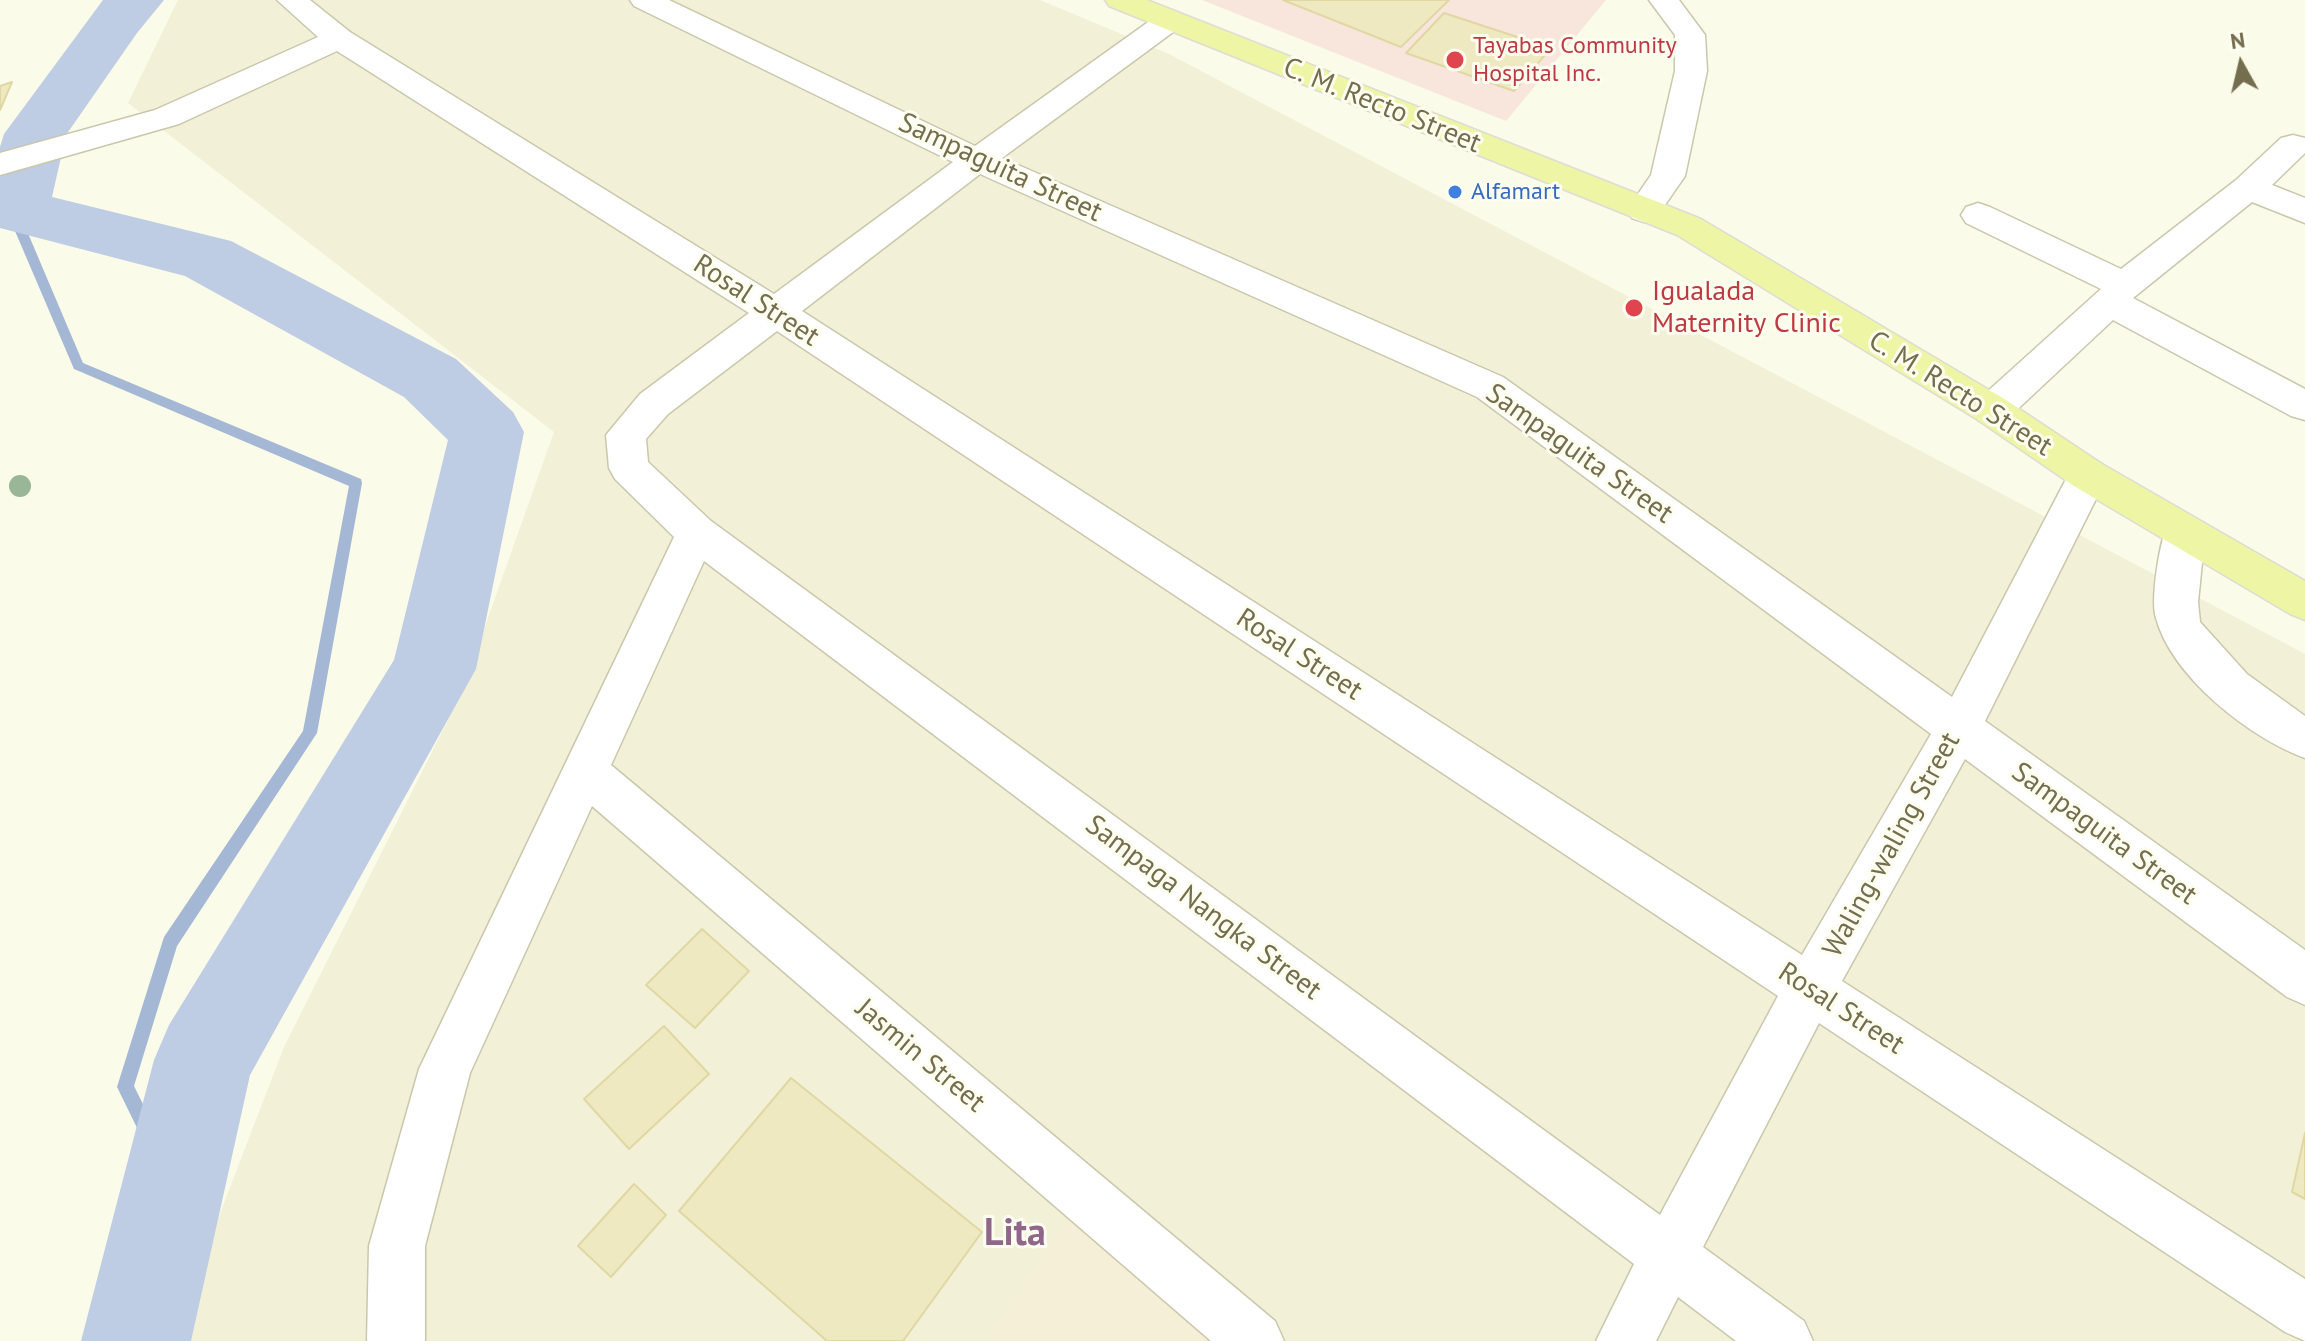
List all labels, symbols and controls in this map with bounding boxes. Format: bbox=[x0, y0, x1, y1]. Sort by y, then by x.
north arrow bbox=[2201, 24, 2281, 104]
text: N bbox=[2229, 25, 2247, 55]
place label: Tayabas Community Hospital Inc. bbox=[1473, 32, 1677, 88]
marker: Tayabas Community Hospital Inc. bbox=[1444, 49, 1466, 71]
street label: C. M. Recto Street bbox=[1278, 51, 1486, 161]
street label: Sampaguita Street bbox=[893, 106, 1107, 230]
place label: Alfamart bbox=[1471, 178, 1560, 206]
marker: Alfamart bbox=[1446, 183, 1464, 201]
street label: Rosal Street bbox=[687, 248, 825, 354]
place label: Igualada Maternity Clinic bbox=[1652, 275, 1841, 341]
marker: Igualada Maternity Clinic bbox=[1623, 297, 1645, 319]
street label: C. M. Recto Street bbox=[1862, 324, 2058, 464]
street label: Sampaguita Street bbox=[1479, 377, 1679, 531]
street label: Rosal Street bbox=[1230, 602, 1368, 708]
street label: Waling-waling Street bbox=[1816, 727, 1968, 963]
street label: Sampaguita Street bbox=[2005, 756, 2203, 912]
street label: Sampaga Nangka Street bbox=[1079, 808, 1327, 1008]
street label: Rosal Street bbox=[1772, 956, 1910, 1062]
street label: Jasmin Street bbox=[849, 992, 991, 1120]
district label: Lita bbox=[984, 1211, 1046, 1257]

